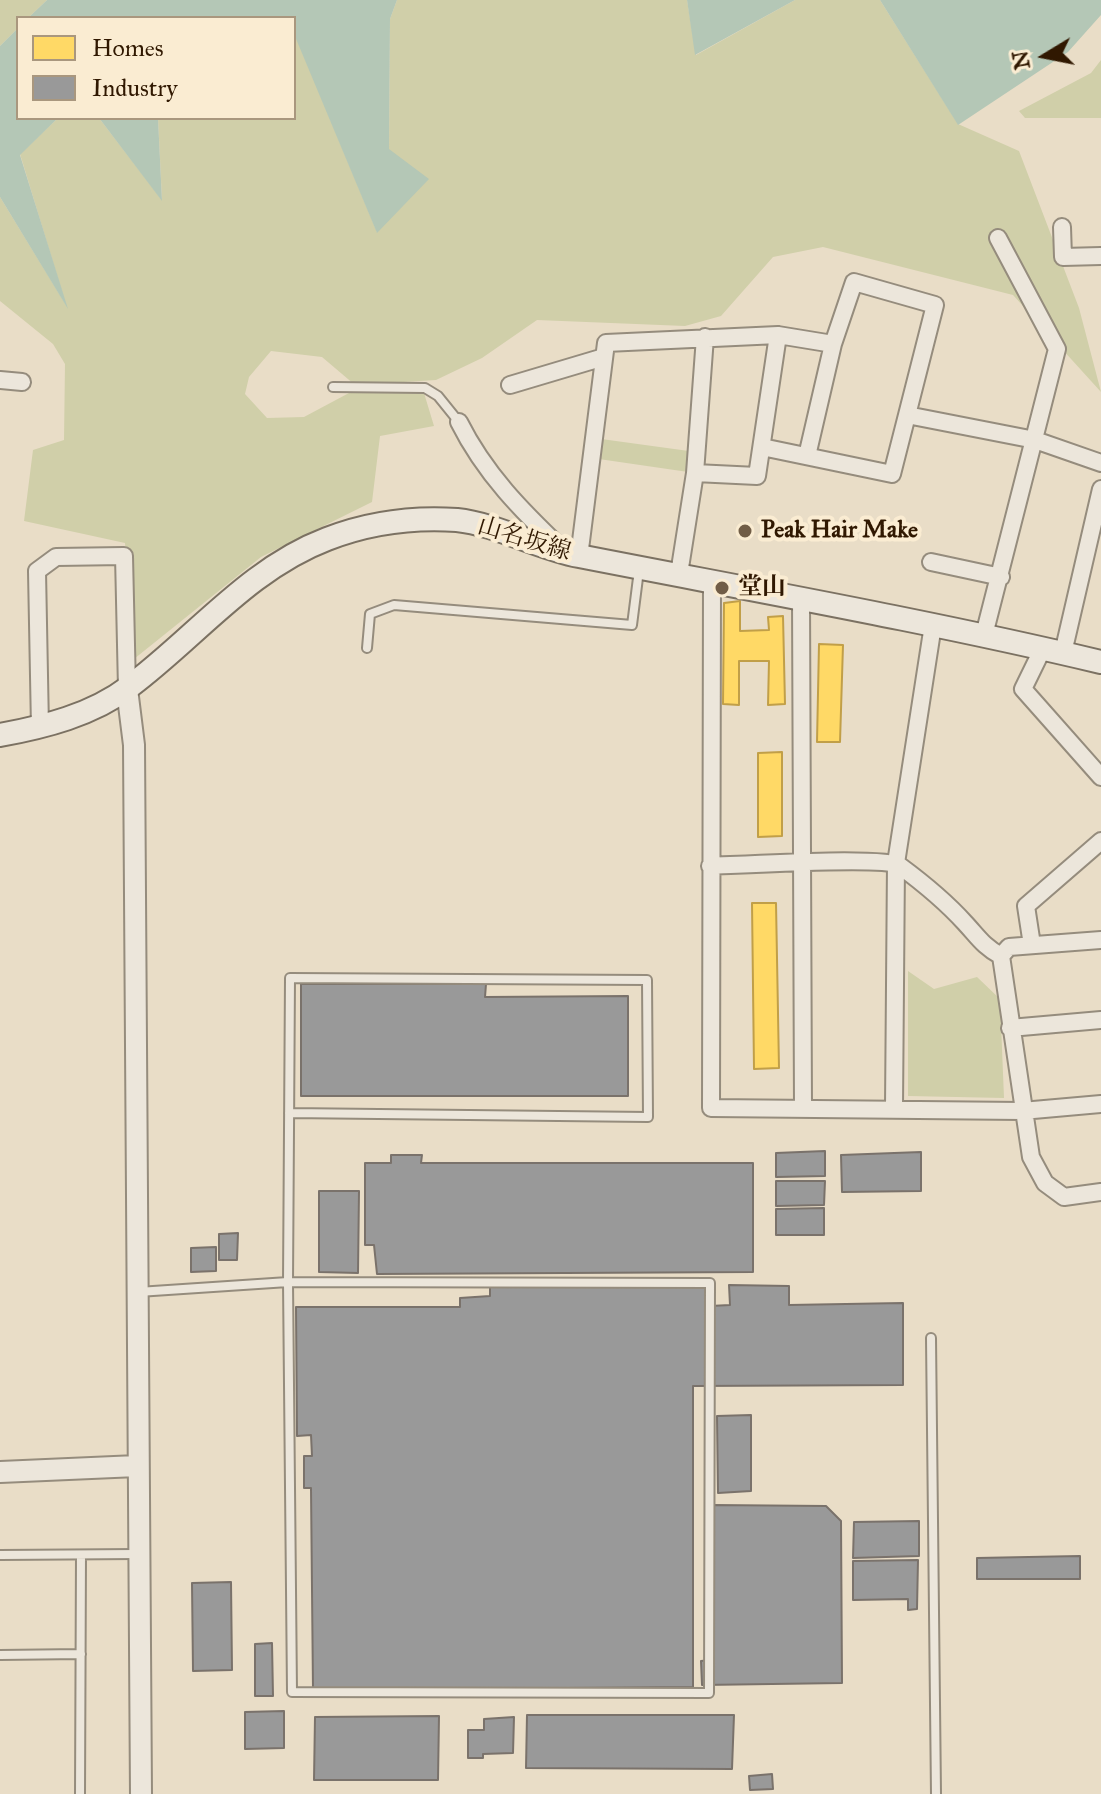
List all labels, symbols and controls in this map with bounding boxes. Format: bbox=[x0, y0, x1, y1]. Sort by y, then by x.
legend bbox=[16, 16, 296, 120]
north arrow bbox=[1005, 16, 1085, 96]
text: Homes bbox=[92, 33, 164, 63]
text: N bbox=[1006, 49, 1036, 72]
text: Industry bbox=[92, 73, 178, 103]
street label: 山名坂線 bbox=[474, 512, 574, 568]
place label: Peak Hair Make bbox=[761, 517, 918, 545]
marker: Peak Hair Make bbox=[736, 522, 754, 540]
place label: 堂山 bbox=[738, 574, 786, 602]
marker: 堂山 bbox=[713, 579, 731, 597]

